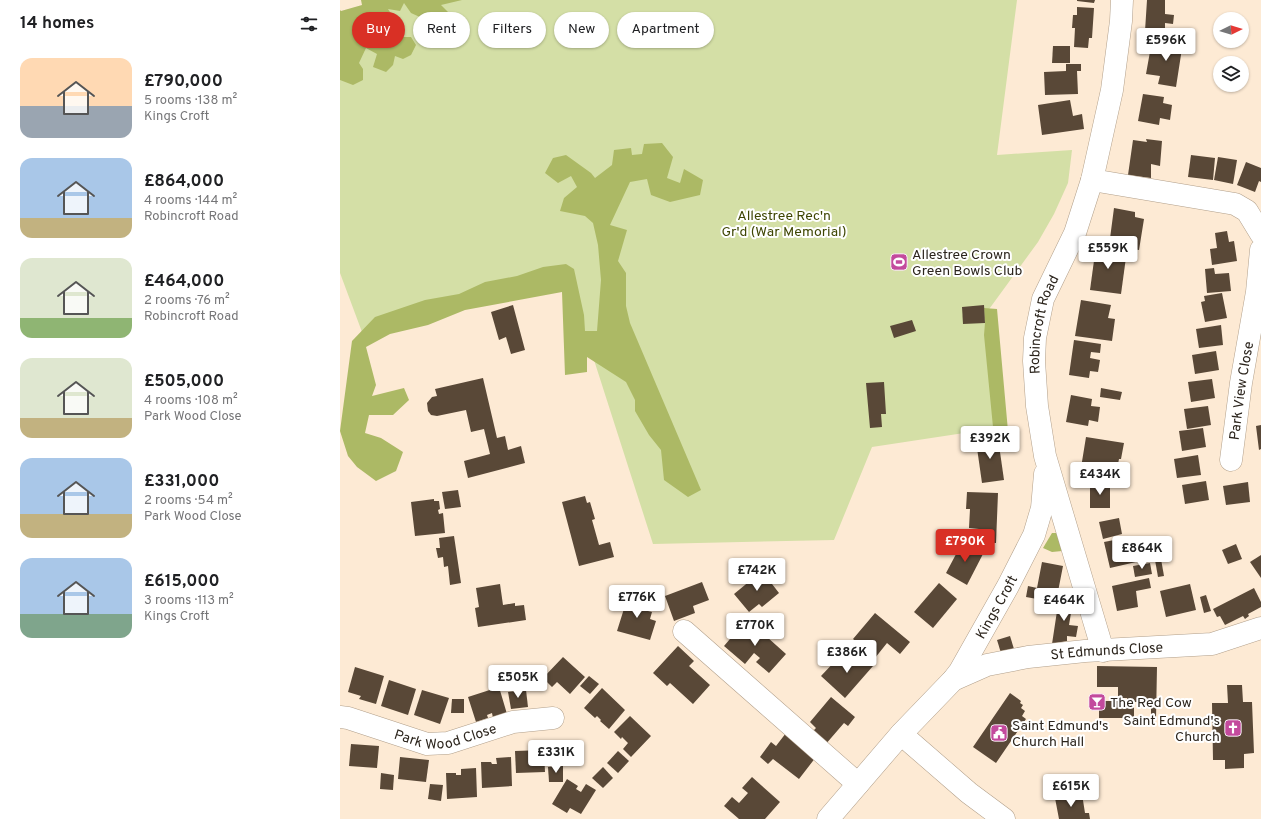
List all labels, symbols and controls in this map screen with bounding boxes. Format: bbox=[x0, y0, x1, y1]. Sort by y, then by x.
chip: Buy bbox=[352, 12, 405, 48]
chip: Rent bbox=[413, 12, 470, 48]
chip: Filters bbox=[478, 12, 546, 48]
chip: New bbox=[554, 12, 609, 48]
chip: Apartment bbox=[617, 12, 714, 48]
north arrow bbox=[1213, 12, 1249, 48]
map controls bbox=[1213, 12, 1249, 92]
text: 14 homes bbox=[20, 13, 94, 35]
icon: filters bbox=[298, 13, 320, 35]
pin: £596K bbox=[1138, 28, 1194, 62]
text: £596K bbox=[1146, 33, 1186, 49]
button: layers bbox=[1213, 56, 1249, 92]
text: £790,000 bbox=[144, 71, 223, 93]
icon: home bbox=[52, 74, 100, 122]
text: 5 rooms · 138 m² bbox=[144, 93, 237, 109]
text: Kings Croft bbox=[144, 109, 210, 125]
text: £864,000 bbox=[144, 171, 224, 193]
icon: home bbox=[52, 174, 100, 222]
text: 4 rooms · 144 m² bbox=[144, 193, 237, 209]
park label: Allestree Rec'n Gr'd (War Memorial) bbox=[721, 208, 847, 241]
text: Robincroft Road bbox=[144, 209, 239, 225]
pin: £559K bbox=[1080, 236, 1136, 270]
text: £559K bbox=[1088, 241, 1128, 257]
place label: Allestree Crown Green Bowls Club bbox=[912, 247, 1022, 280]
sports icon: Allestree Crown Green Bowls Club bbox=[889, 252, 909, 272]
text: £464,000 bbox=[144, 271, 224, 293]
street label: Robincroft Road bbox=[1027, 273, 1063, 375]
icon: home bbox=[52, 274, 100, 322]
text: 2 rooms · 76 m² bbox=[144, 293, 230, 309]
text: Robincroft Road bbox=[144, 309, 239, 325]
street label: Park View Close bbox=[1227, 340, 1258, 441]
text: £505,000 bbox=[144, 371, 224, 393]
icon: home bbox=[52, 374, 100, 422]
text: 4 rooms · 108 m² bbox=[144, 393, 238, 409]
text: Park Wood Close bbox=[144, 409, 241, 425]
pin: £392K bbox=[962, 426, 1018, 460]
text: £392K bbox=[970, 431, 1010, 447]
pin: £434K bbox=[1072, 462, 1128, 496]
text: £434K bbox=[1079, 467, 1121, 483]
text: £331,000 bbox=[144, 471, 219, 493]
icon: home bbox=[52, 474, 100, 522]
text: 2 rooms · 54 m² bbox=[144, 493, 233, 509]
text: Park Wood Close bbox=[144, 509, 241, 525]
pin: £790K bbox=[937, 529, 993, 563]
text: £790K bbox=[945, 534, 985, 550]
pin: £864K bbox=[1114, 536, 1170, 570]
text: £864K bbox=[1121, 541, 1163, 557]
pin: £742K bbox=[729, 558, 785, 592]
text: £742K bbox=[737, 563, 777, 579]
text: £615,000 bbox=[144, 571, 220, 593]
street label: Kings Croft bbox=[973, 573, 1022, 643]
icon: home bbox=[52, 574, 100, 622]
pin: £776K bbox=[609, 585, 665, 619]
pin: £464K bbox=[1036, 588, 1092, 622]
text: £776K bbox=[618, 590, 656, 606]
text: 3 rooms · 113 m² bbox=[144, 593, 234, 609]
text: £464K bbox=[1043, 593, 1085, 609]
text: Kings Croft bbox=[144, 609, 210, 625]
pin: £770K bbox=[727, 613, 783, 647]
text: £770K bbox=[735, 618, 775, 634]
pin: £386K bbox=[819, 640, 875, 674]
street label: St Edmunds Close bbox=[1050, 640, 1164, 665]
text: £386K bbox=[826, 645, 868, 661]
pin: £505K bbox=[490, 665, 546, 699]
text: £505K bbox=[497, 670, 539, 686]
bar icon: The Red Cow bbox=[1087, 692, 1107, 712]
place label: The Red Cow bbox=[1110, 695, 1192, 712]
place label: Saint Edmund's Church bbox=[1123, 713, 1220, 746]
place label: Saint Edmund's Church Hall bbox=[1012, 718, 1109, 751]
church icon: Saint Edmund's Church bbox=[1223, 718, 1243, 738]
street label: Park Wood Close bbox=[392, 721, 499, 754]
public building icon: Saint Edmund's Church Hall bbox=[989, 723, 1009, 743]
pin: £331K bbox=[528, 740, 584, 774]
text: £331K bbox=[537, 745, 575, 761]
pin: £615K bbox=[1043, 774, 1099, 808]
text: £615K bbox=[1052, 779, 1090, 795]

